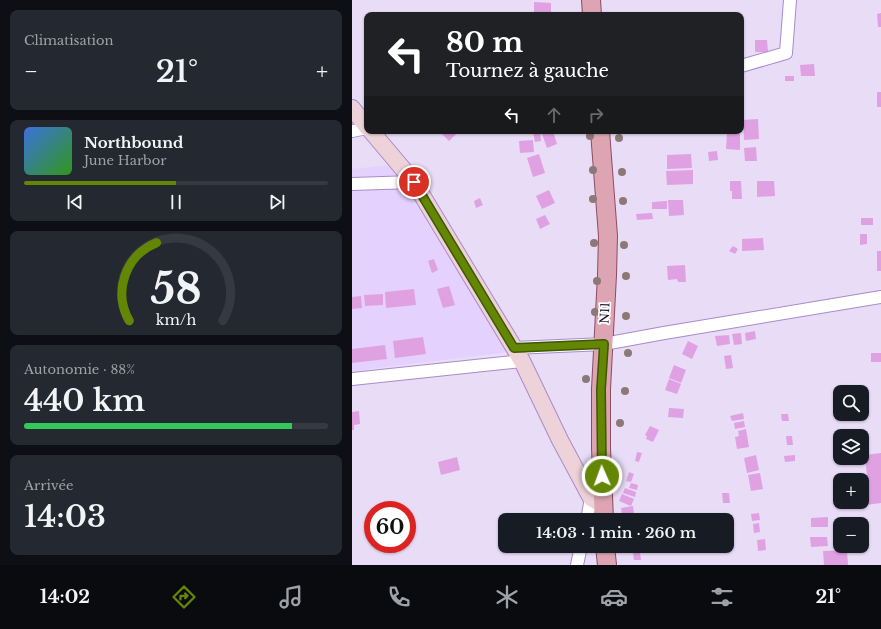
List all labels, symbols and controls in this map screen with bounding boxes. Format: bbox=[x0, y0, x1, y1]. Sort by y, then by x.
text: 80 m bbox=[446, 25, 523, 60]
icon: left bbox=[380, 28, 432, 80]
text: Climatisation bbox=[24, 32, 114, 49]
text: 21° bbox=[156, 53, 198, 90]
text: − bbox=[24, 58, 38, 85]
text: + bbox=[316, 58, 328, 85]
text: Tournez à gauche bbox=[446, 60, 609, 82]
icon: left bbox=[501, 104, 523, 126]
icon: ahead bbox=[543, 104, 565, 126]
icon: right bbox=[585, 104, 607, 126]
text: Northbound bbox=[84, 133, 183, 152]
text: June Harbor bbox=[84, 152, 166, 169]
pin bbox=[397, 165, 431, 199]
icon: arrive bbox=[403, 171, 425, 193]
icon: previous bbox=[64, 191, 86, 213]
icon: pause bbox=[165, 191, 187, 213]
icon: next bbox=[266, 191, 288, 213]
text: 58 bbox=[150, 263, 202, 314]
street label: N11 bbox=[596, 302, 613, 324]
text: km/h bbox=[156, 310, 196, 328]
text: Autonomie · 88% bbox=[24, 361, 135, 378]
text: 440 km bbox=[24, 382, 145, 419]
map controls bbox=[833, 385, 869, 553]
button: search bbox=[833, 385, 869, 421]
button: layers bbox=[833, 429, 869, 465]
position arrow bbox=[581, 455, 623, 497]
button: + bbox=[833, 473, 869, 509]
text: Arrivée bbox=[24, 477, 73, 494]
text: 14:03 bbox=[24, 498, 106, 535]
speed limit sign: 60 bbox=[364, 501, 416, 553]
button: − bbox=[833, 517, 869, 553]
text: 14:03 · 1 min · 260 m bbox=[536, 523, 696, 542]
icon: directions bbox=[170, 583, 198, 611]
icon: music bbox=[277, 583, 305, 611]
icon: phone bbox=[385, 583, 413, 611]
icon: climate bbox=[493, 583, 521, 611]
icon: car bbox=[600, 583, 628, 611]
icon: filters bbox=[708, 583, 736, 611]
text: 14:02 bbox=[40, 586, 90, 608]
text: 21° bbox=[816, 586, 841, 608]

